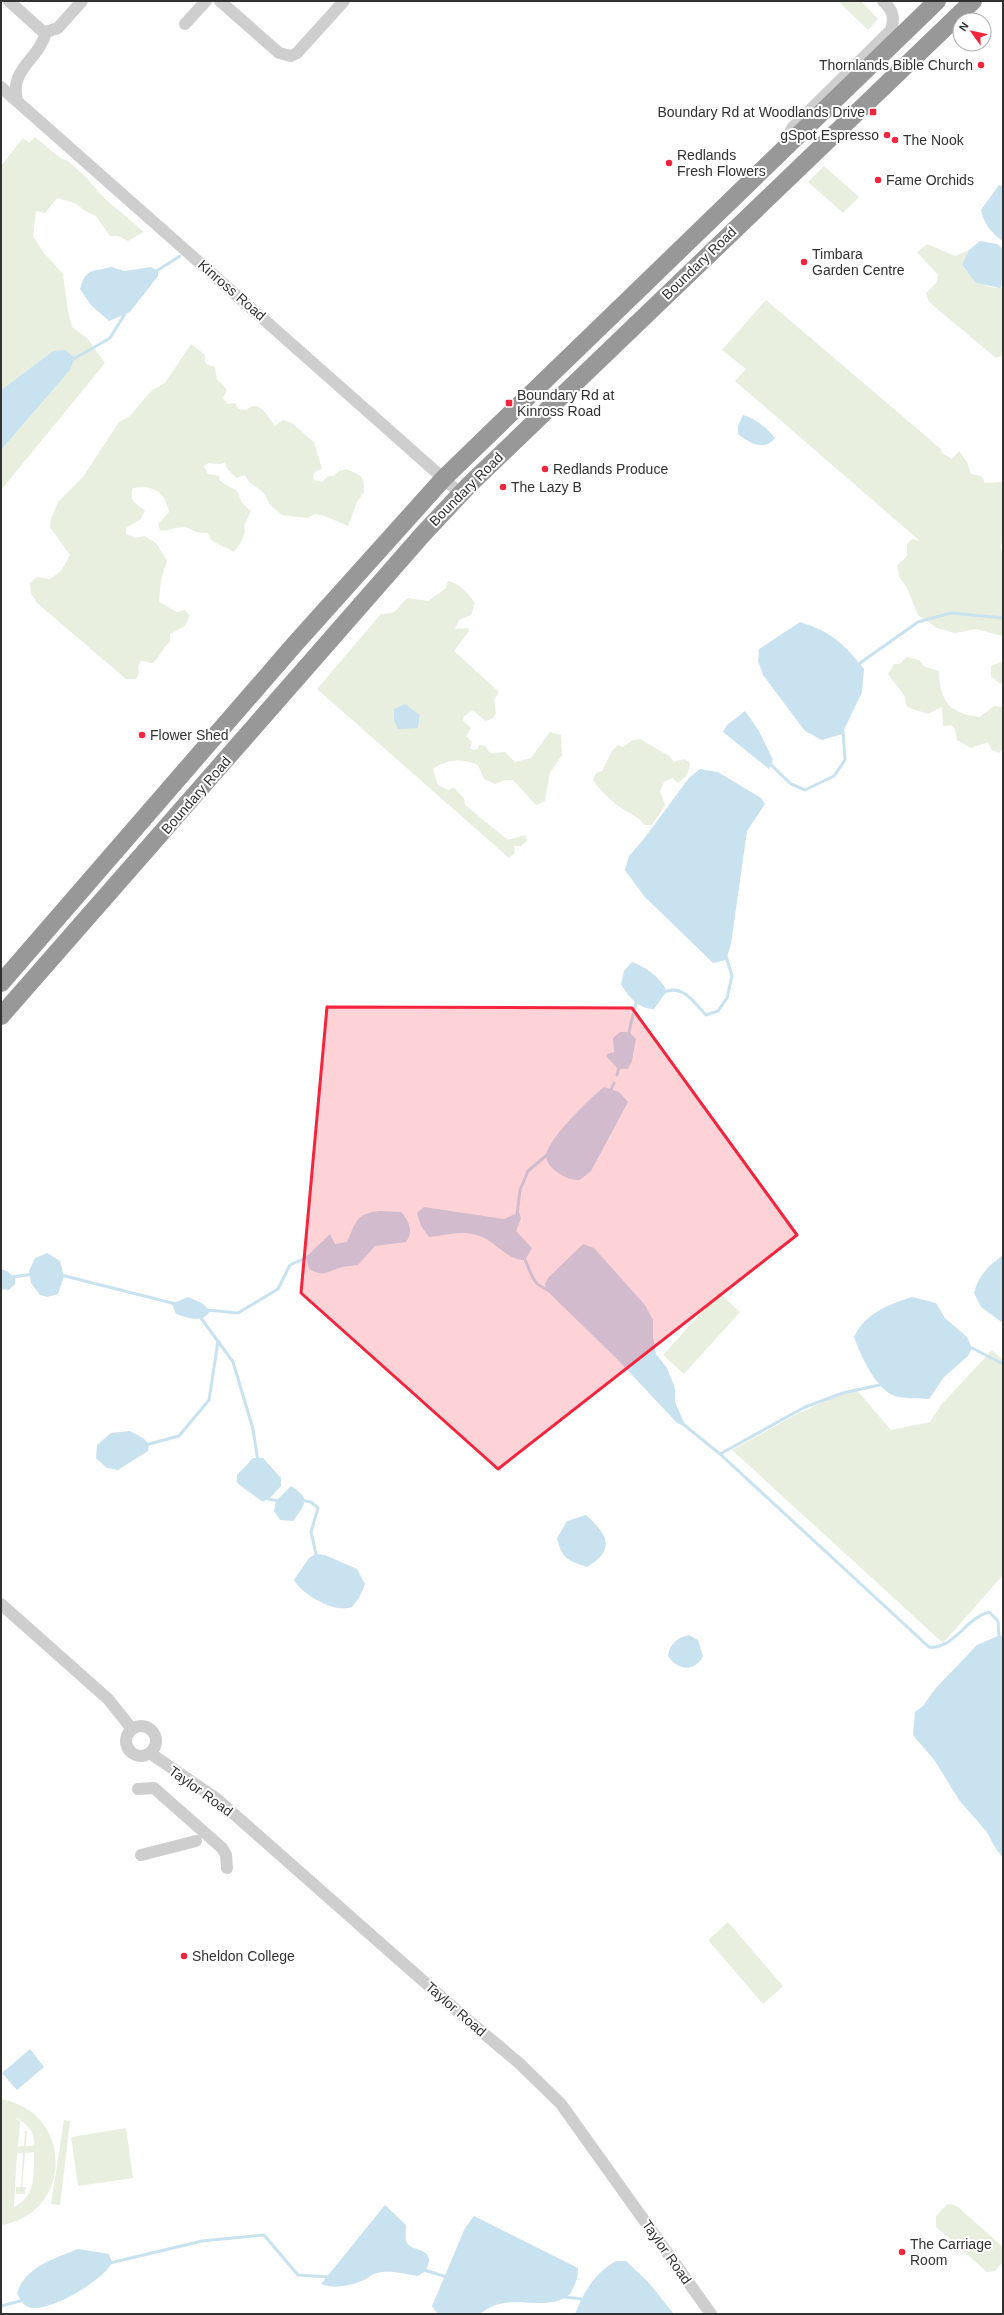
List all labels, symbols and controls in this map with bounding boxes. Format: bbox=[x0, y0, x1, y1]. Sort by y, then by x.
north arrow bbox=[952, 12, 992, 52]
text: N bbox=[956, 20, 971, 33]
place label: Thornlands Bible Church bbox=[819, 57, 973, 73]
marker: Thornlands Bible Church bbox=[976, 60, 986, 70]
place label: Boundary Rd at Woodlands Drive bbox=[657, 104, 865, 120]
marker: Boundary Rd at Woodlands Drive bbox=[868, 107, 878, 117]
place label: gSpot Espresso bbox=[780, 127, 879, 143]
marker: gSpot Espresso bbox=[882, 130, 892, 140]
place label: The Nook bbox=[903, 132, 965, 148]
marker: The Nook bbox=[890, 135, 900, 145]
place label: Redlands Fresh Flowers bbox=[677, 147, 766, 179]
marker: Redlands Fresh Flowers bbox=[664, 158, 674, 168]
place label: Fame Orchids bbox=[886, 172, 974, 188]
marker: Fame Orchids bbox=[873, 175, 883, 185]
street label: Boundary Road bbox=[658, 223, 740, 303]
place label: Timbara Garden Centre bbox=[812, 246, 905, 278]
street label: Kinross Road bbox=[195, 256, 269, 324]
marker: Timbara Garden Centre bbox=[799, 257, 809, 267]
place label: Boundary Rd at Kinross Road bbox=[517, 387, 614, 419]
marker: Boundary Rd at Kinross Road bbox=[504, 398, 514, 408]
street label: Boundary Road bbox=[426, 449, 506, 529]
place label: Redlands Produce bbox=[553, 461, 668, 477]
marker: Redlands Produce bbox=[540, 464, 550, 474]
place label: The Lazy B bbox=[511, 479, 582, 495]
marker: The Lazy B bbox=[498, 482, 508, 492]
place label: Flower Shed bbox=[150, 727, 229, 743]
marker: Flower Shed bbox=[137, 730, 147, 740]
street label: Boundary Road bbox=[158, 753, 234, 837]
street label: Taylor Road bbox=[166, 1763, 236, 1819]
place label: Sheldon College bbox=[192, 1948, 295, 1964]
marker: Sheldon College bbox=[179, 1951, 189, 1961]
street label: Taylor Road bbox=[423, 1978, 489, 2040]
street label: Taylor Road bbox=[639, 2217, 695, 2287]
place label: The Carriage Room bbox=[910, 2236, 992, 2268]
marker: The Carriage Room bbox=[897, 2247, 907, 2257]

